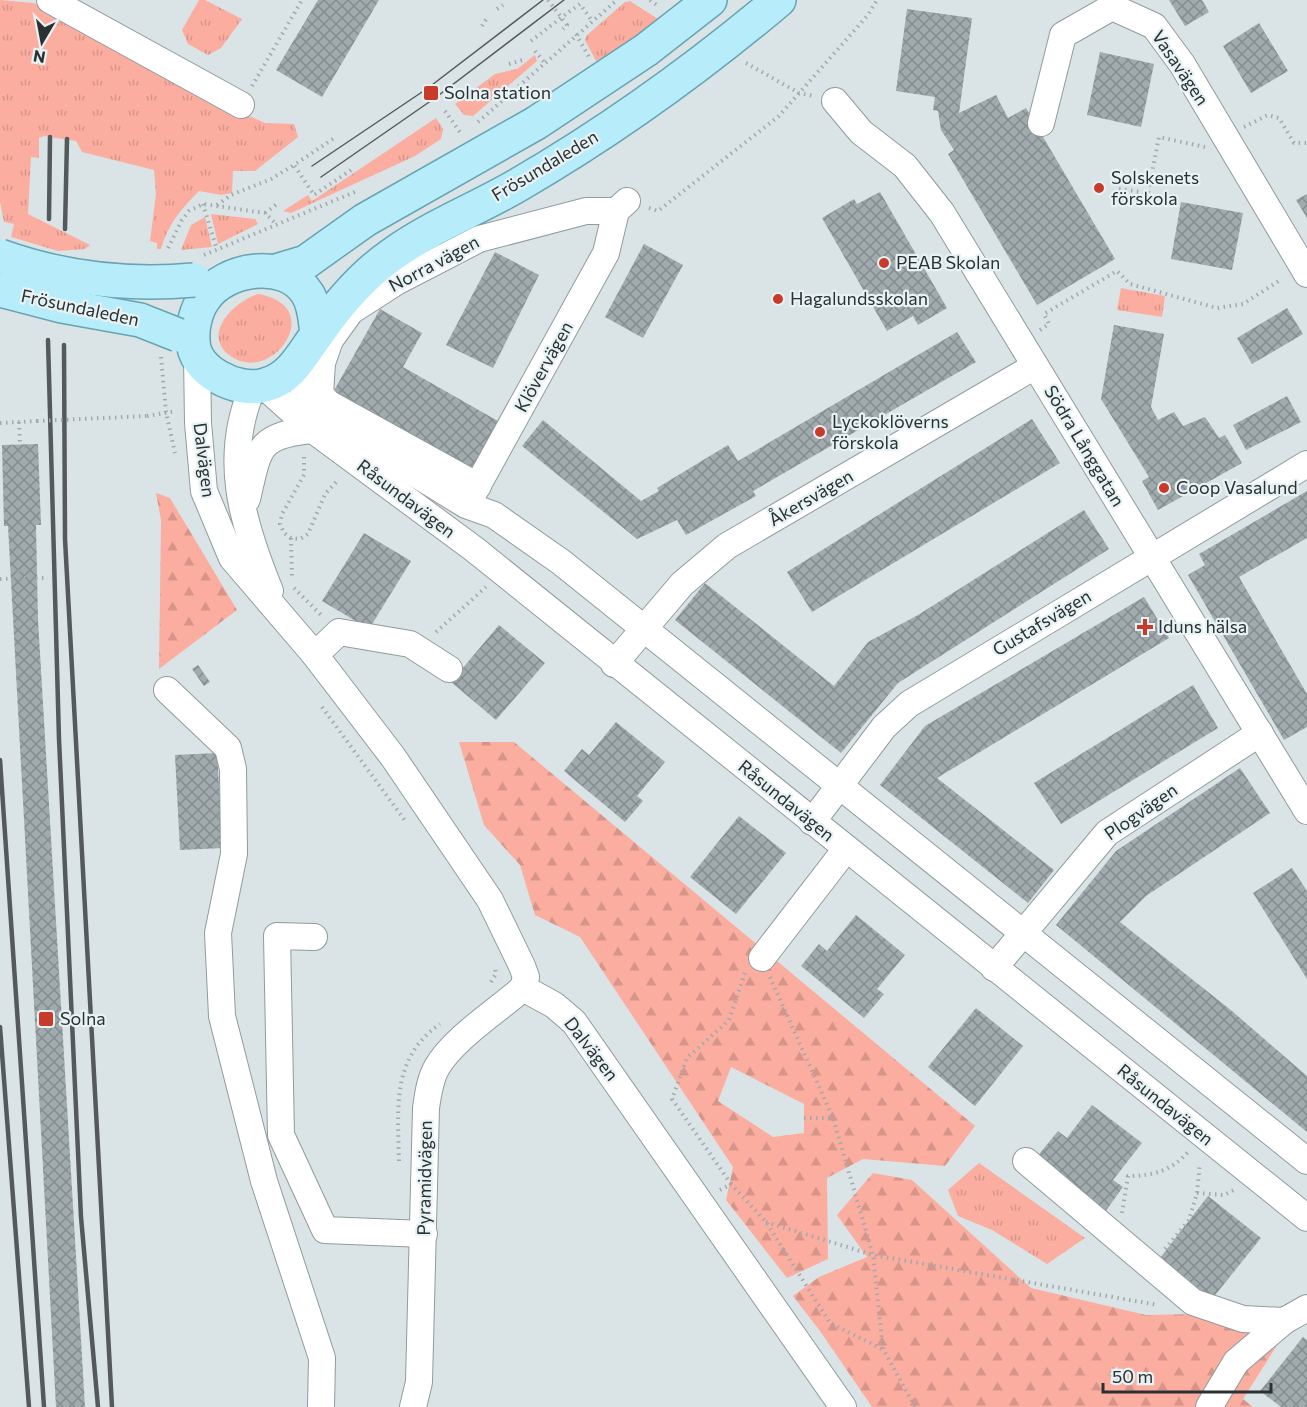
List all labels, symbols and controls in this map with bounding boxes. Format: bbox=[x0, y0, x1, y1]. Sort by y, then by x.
north arrow bbox=[12, 12, 72, 72]
street label: Vasavägen bbox=[1148, 26, 1214, 109]
text: N bbox=[32, 47, 47, 68]
place label: Solna station bbox=[444, 81, 551, 103]
marker: Solna station bbox=[422, 84, 440, 102]
street label: Frösundaleden bbox=[487, 125, 602, 206]
place label: Solskenets förskola bbox=[1111, 166, 1199, 209]
marker: Solskenets förskola bbox=[1092, 181, 1106, 195]
street label: Norra vägen bbox=[385, 230, 482, 296]
place label: PEAB Skolan bbox=[896, 251, 1000, 273]
marker: PEAB Skolan bbox=[877, 256, 891, 270]
street label: Frösundaleden bbox=[19, 284, 141, 330]
place label: Hagalundsskolan bbox=[790, 287, 928, 309]
marker: Hagalundsskolan bbox=[771, 292, 785, 306]
street label: Klövervägen bbox=[509, 317, 577, 416]
street label: Södra Långgatan bbox=[1040, 381, 1130, 510]
place label: Lyckoklöverns förskola bbox=[832, 410, 949, 453]
street label: Dalvägen bbox=[190, 421, 220, 498]
marker: Lyckoklöverns förskola bbox=[813, 425, 827, 439]
street label: Råsundavägen bbox=[353, 454, 460, 542]
street label: Åkersvägen bbox=[764, 464, 857, 530]
place label: Coop Vasalund bbox=[1176, 476, 1298, 498]
marker: Coop Vasalund bbox=[1157, 481, 1171, 495]
street label: Gustafsvägen bbox=[988, 584, 1095, 660]
place label: Iduns hälsa bbox=[1158, 615, 1247, 637]
marker: Iduns hälsa bbox=[1136, 618, 1154, 636]
street label: Råsundavägen bbox=[734, 755, 839, 846]
street label: Plogvägen bbox=[1100, 778, 1181, 844]
place label: Solna bbox=[60, 1007, 106, 1029]
marker: Solna bbox=[37, 1010, 55, 1028]
street label: Dalvägen bbox=[560, 1012, 624, 1085]
street label: Råsundavägen bbox=[1113, 1059, 1218, 1150]
street label: Pyramidvägen bbox=[412, 1120, 436, 1236]
scale bar bbox=[1103, 1356, 1271, 1394]
text: 50 m bbox=[1112, 1365, 1153, 1387]

